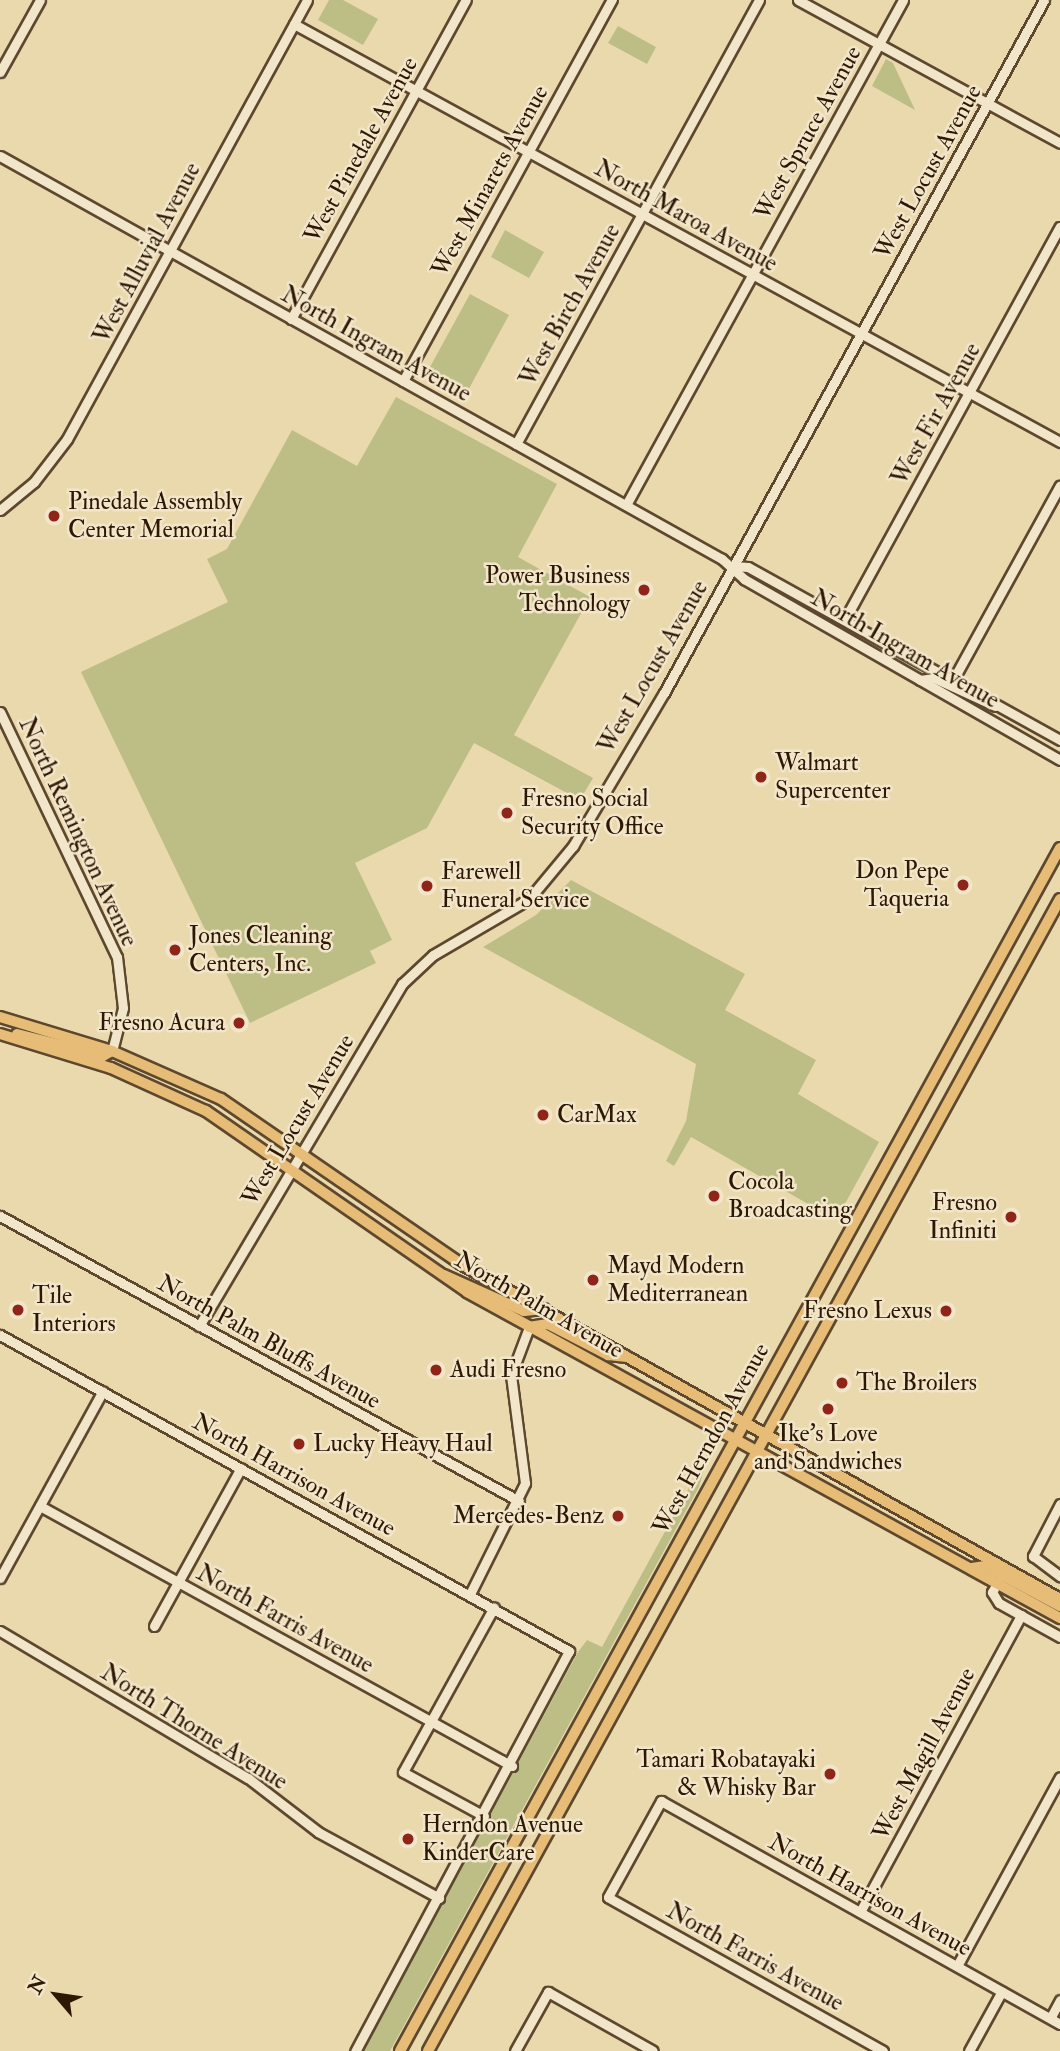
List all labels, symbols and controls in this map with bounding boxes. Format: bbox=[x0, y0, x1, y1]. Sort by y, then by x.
street label: West Spruce Avenue bbox=[748, 41, 868, 225]
street label: West Pinedale Avenue bbox=[298, 52, 424, 248]
street label: West Minarets Avenue bbox=[425, 80, 555, 282]
street label: West Locust Avenue bbox=[868, 80, 988, 264]
street label: North Maroa Avenue bbox=[590, 154, 782, 278]
street label: West Alluvial Avenue bbox=[87, 158, 207, 348]
street label: West Birch Avenue bbox=[514, 219, 626, 391]
street label: North Ingram Avenue bbox=[276, 280, 476, 408]
street label: West Fir Avenue bbox=[885, 338, 987, 490]
place label: Pinedale Assembly Center Memorial bbox=[68, 488, 242, 544]
marker: Pinedale Assembly Center Memorial bbox=[46, 508, 62, 524]
place label: Power Business Technology bbox=[485, 562, 630, 618]
street label: West Locust Avenue bbox=[592, 575, 714, 759]
marker: Power Business Technology bbox=[636, 582, 652, 598]
street label: North Ingram Avenue bbox=[806, 583, 1004, 715]
street label: North Remington Avenue bbox=[12, 713, 144, 951]
place label: Walmart Supercenter bbox=[775, 749, 890, 805]
marker: Walmart Supercenter bbox=[753, 769, 769, 785]
place label: Fresno Social Security Office bbox=[521, 785, 664, 841]
marker: Fresno Social Security Office bbox=[499, 805, 515, 821]
place label: Don Pepe Taqueria bbox=[855, 857, 949, 913]
place label: Farewell Funeral Service bbox=[441, 858, 589, 914]
marker: Don Pepe Taqueria bbox=[955, 877, 971, 893]
marker: Farewell Funeral Service bbox=[419, 878, 435, 894]
place label: Jones Cleaning Centers, Inc. bbox=[189, 922, 332, 978]
marker: Jones Cleaning Centers, Inc. bbox=[167, 942, 183, 958]
place label: Fresno Acura bbox=[98, 1009, 225, 1037]
marker: Fresno Acura bbox=[231, 1015, 247, 1031]
street label: West Locust Avenue bbox=[235, 1029, 361, 1211]
place label: CarMax bbox=[557, 1101, 637, 1129]
marker: CarMax bbox=[535, 1107, 551, 1123]
place label: Cocola Broadcasting bbox=[728, 1168, 852, 1224]
marker: Cocola Broadcasting bbox=[706, 1188, 722, 1204]
place label: Fresno Infiniti bbox=[929, 1189, 997, 1245]
marker: Fresno Infiniti bbox=[1003, 1209, 1019, 1225]
street label: North Palm Avenue bbox=[450, 1245, 628, 1365]
place label: Mayd Modern Mediterranean bbox=[607, 1252, 748, 1308]
street label: North Palm Bluffs Avenue bbox=[152, 1269, 386, 1415]
marker: Mayd Modern Mediterranean bbox=[585, 1272, 601, 1288]
place label: Tile Interiors bbox=[32, 1282, 116, 1338]
place label: Fresno Lexus bbox=[803, 1297, 932, 1325]
marker: Tile Interiors bbox=[10, 1302, 26, 1318]
marker: Fresno Lexus bbox=[938, 1303, 954, 1319]
street label: West Herndon Avenue bbox=[646, 1338, 776, 1540]
place label: Audi Fresno bbox=[450, 1356, 566, 1384]
marker: Audi Fresno bbox=[428, 1362, 444, 1378]
place label: The Broilers bbox=[856, 1369, 977, 1397]
marker: The Broilers bbox=[834, 1375, 850, 1391]
marker: Ike's Love and Sandwiches bbox=[820, 1401, 836, 1417]
street label: North Harrison Avenue bbox=[188, 1407, 400, 1543]
place label: Ike's Love and Sandwiches bbox=[754, 1420, 902, 1476]
place label: Lucky Heavy Haul bbox=[313, 1430, 493, 1458]
marker: Lucky Heavy Haul bbox=[291, 1436, 307, 1452]
place label: Mercedes-Benz bbox=[453, 1502, 604, 1530]
marker: Mercedes-Benz bbox=[610, 1508, 626, 1524]
street label: North Farris Avenue bbox=[191, 1558, 379, 1680]
street label: North Thorne Avenue bbox=[95, 1658, 293, 1796]
street label: West Magill Avenue bbox=[866, 1663, 982, 1845]
place label: Tamari Robatayaki & Whisky Bar bbox=[636, 1746, 816, 1802]
marker: Tamari Robatayaki & Whisky Bar bbox=[822, 1766, 838, 1782]
place label: Herndon Avenue KinderCare bbox=[422, 1811, 583, 1867]
street label: North Harrison Avenue bbox=[764, 1827, 976, 1963]
marker: Herndon Avenue KinderCare bbox=[400, 1831, 416, 1847]
street label: North Farris Avenue bbox=[661, 1896, 849, 2018]
north arrow bbox=[21, 1960, 91, 2030]
text: N bbox=[23, 1972, 52, 1998]

